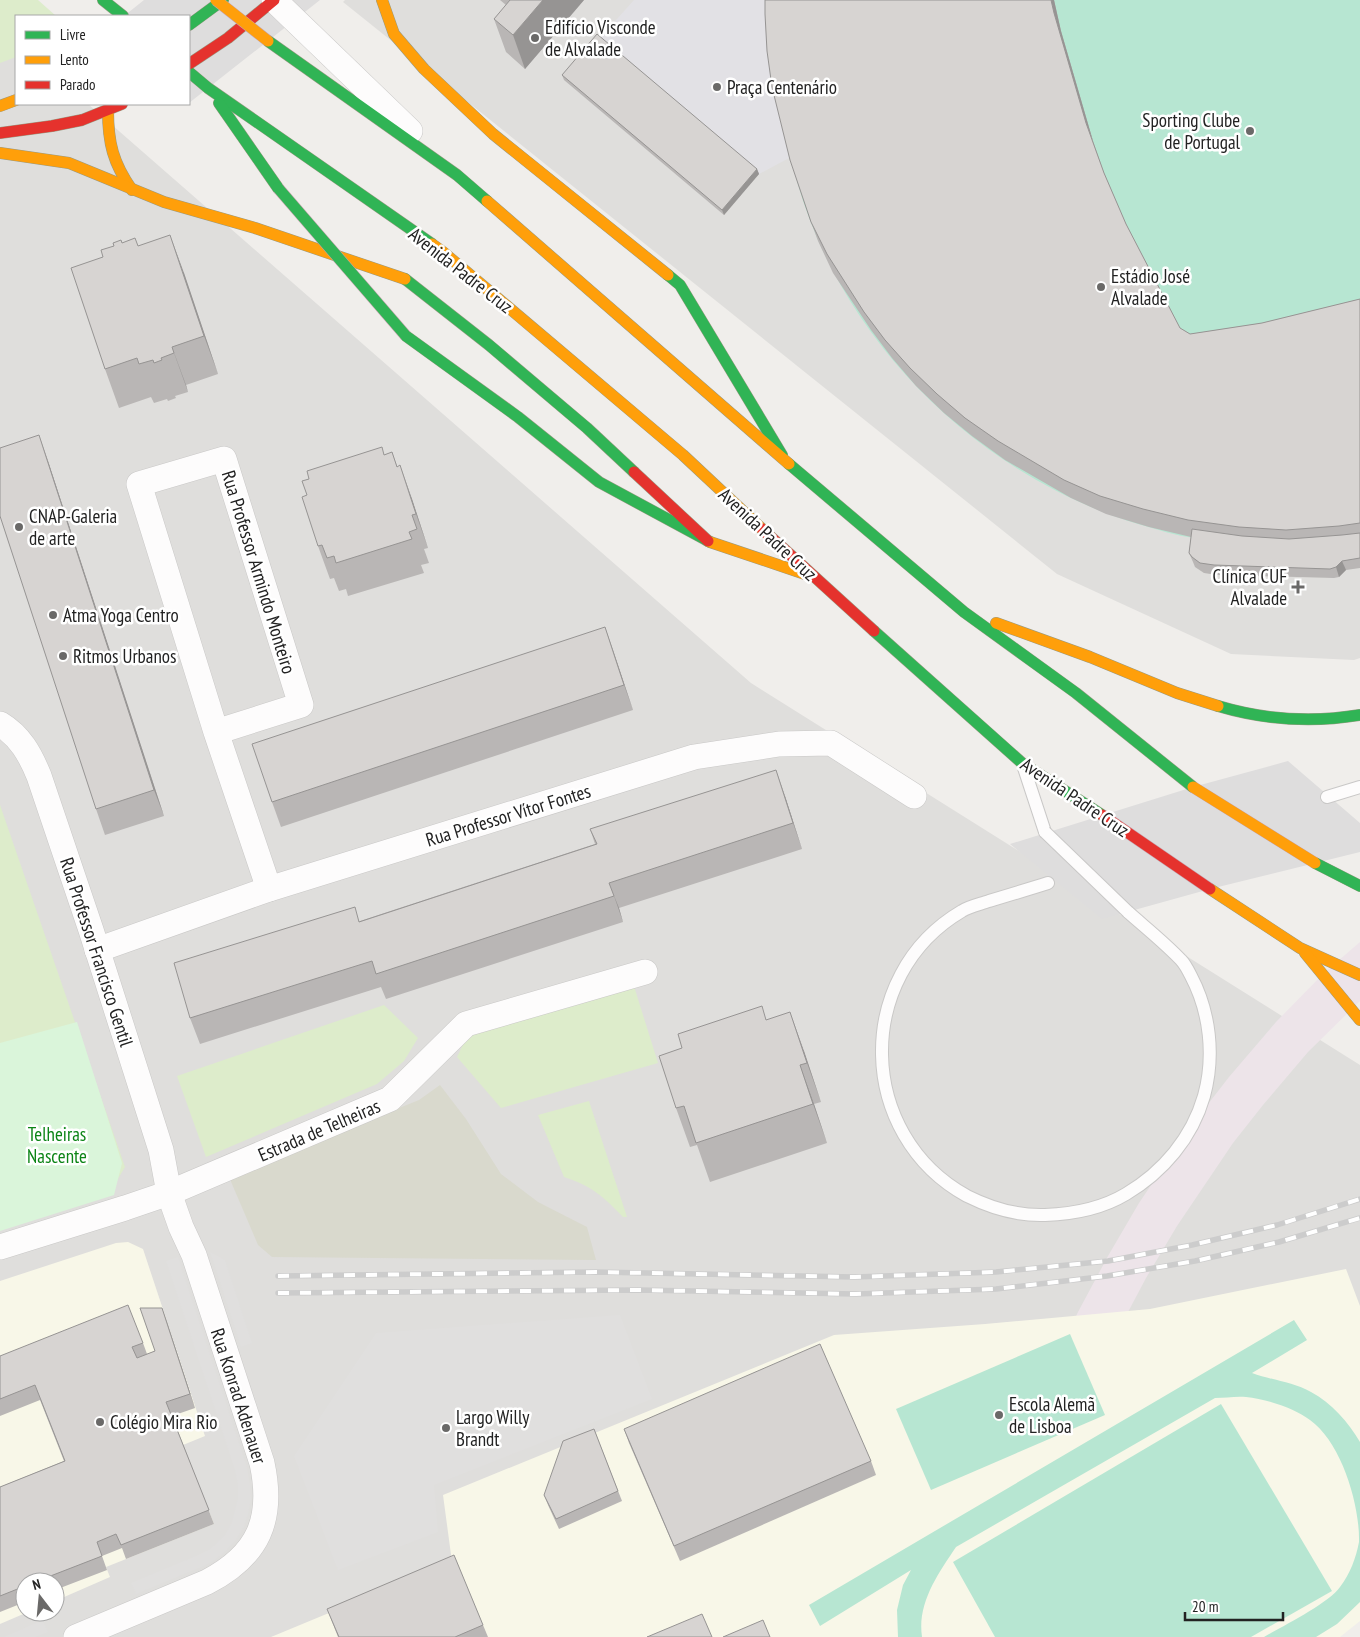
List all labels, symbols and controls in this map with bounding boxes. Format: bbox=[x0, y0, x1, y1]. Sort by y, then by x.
legend bbox=[15, 15, 190, 105]
place label: Edifício Visconde de Alvalade bbox=[545, 15, 656, 61]
text: Livre bbox=[60, 25, 86, 44]
marker: Edifício Visconde de Alvalade bbox=[529, 32, 541, 44]
text: Lento bbox=[60, 50, 89, 69]
text: Parado bbox=[60, 75, 95, 94]
place label: Praça Centenário bbox=[727, 75, 837, 99]
marker: Praça Centenário bbox=[711, 81, 723, 93]
place label: Sporting Clube de Portugal bbox=[1142, 108, 1241, 154]
marker: Sporting Clube de Portugal bbox=[1244, 125, 1256, 137]
street label: Avenida Padre Cruz bbox=[404, 222, 518, 318]
place label: Estádio José Alvalade bbox=[1111, 264, 1190, 310]
marker: Estádio José Alvalade bbox=[1095, 281, 1107, 293]
street label: Rua Professor Armindo Monteiro bbox=[217, 467, 301, 677]
street label: Avenida Padre Cruz bbox=[714, 482, 822, 586]
place label: CNAP-Galeria de arte bbox=[29, 504, 117, 550]
marker: CNAP-Galeria de arte bbox=[13, 521, 25, 533]
place label: Clínica CUF Alvalade bbox=[1212, 564, 1287, 610]
marker: Clínica CUF Alvalade bbox=[1291, 580, 1305, 594]
place label: Atma Yoga Centro bbox=[63, 603, 179, 627]
marker: Atma Yoga Centro bbox=[47, 609, 59, 621]
place label: Ritmos Urbanos bbox=[73, 644, 176, 668]
marker: Ritmos Urbanos bbox=[57, 650, 69, 662]
street label: Avenida Padre Cruz bbox=[1016, 752, 1134, 842]
street label: Rua Professor Vítor Fontes bbox=[423, 779, 593, 851]
street label: Rua Professor Francisco Gentil bbox=[55, 854, 139, 1050]
street label: Estrada de Telheiras bbox=[254, 1093, 384, 1167]
park label: Telheiras Nascente bbox=[27, 1122, 87, 1168]
street label: Rua Konrad Adenauer bbox=[206, 1325, 272, 1468]
place label: Escola Alemã de Lisboa bbox=[1009, 1392, 1095, 1438]
place label: Largo Willy Brandt bbox=[456, 1405, 530, 1451]
marker: Escola Alemã de Lisboa bbox=[993, 1409, 1005, 1421]
place label: Colégio Mira Rio bbox=[110, 1410, 218, 1434]
marker: Colégio Mira Rio bbox=[94, 1416, 106, 1428]
marker: Largo Willy Brandt bbox=[440, 1422, 452, 1434]
north arrow bbox=[15, 1572, 65, 1622]
text: N bbox=[30, 1575, 43, 1594]
scale bar bbox=[1185, 1590, 1282, 1622]
text: 20 m bbox=[1192, 1597, 1218, 1616]

